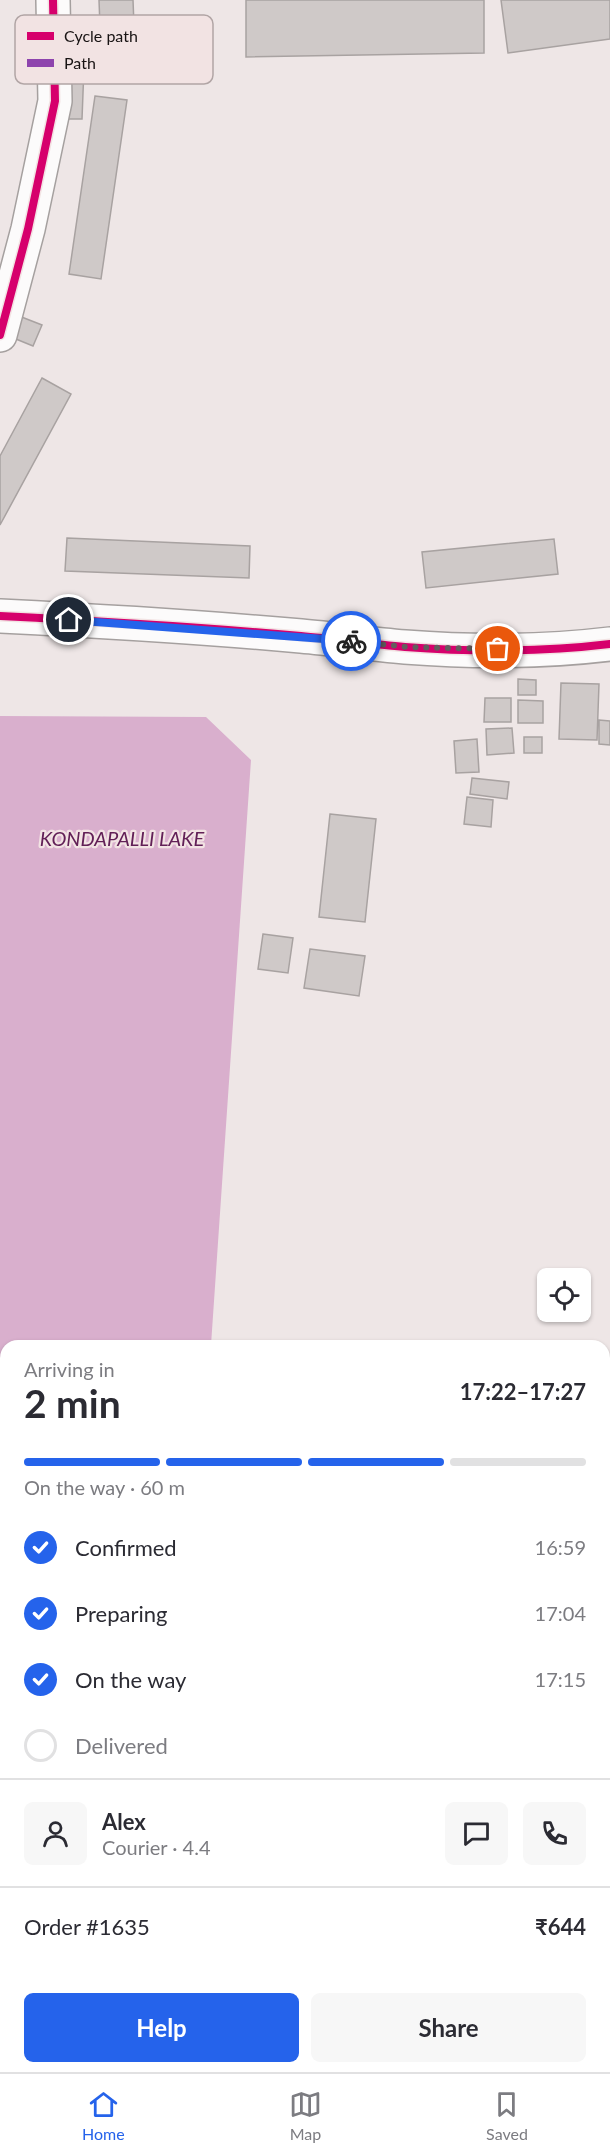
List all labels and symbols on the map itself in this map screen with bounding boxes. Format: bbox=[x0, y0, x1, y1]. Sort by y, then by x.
legend bbox=[15, 15, 213, 84]
text: Cycle path bbox=[64, 26, 138, 45]
text: Path bbox=[64, 53, 96, 72]
pin bbox=[43, 594, 94, 645]
courier bbox=[321, 611, 381, 671]
pin bbox=[472, 623, 523, 674]
water label: KONDAPALLI LAKE bbox=[40, 826, 204, 850]

